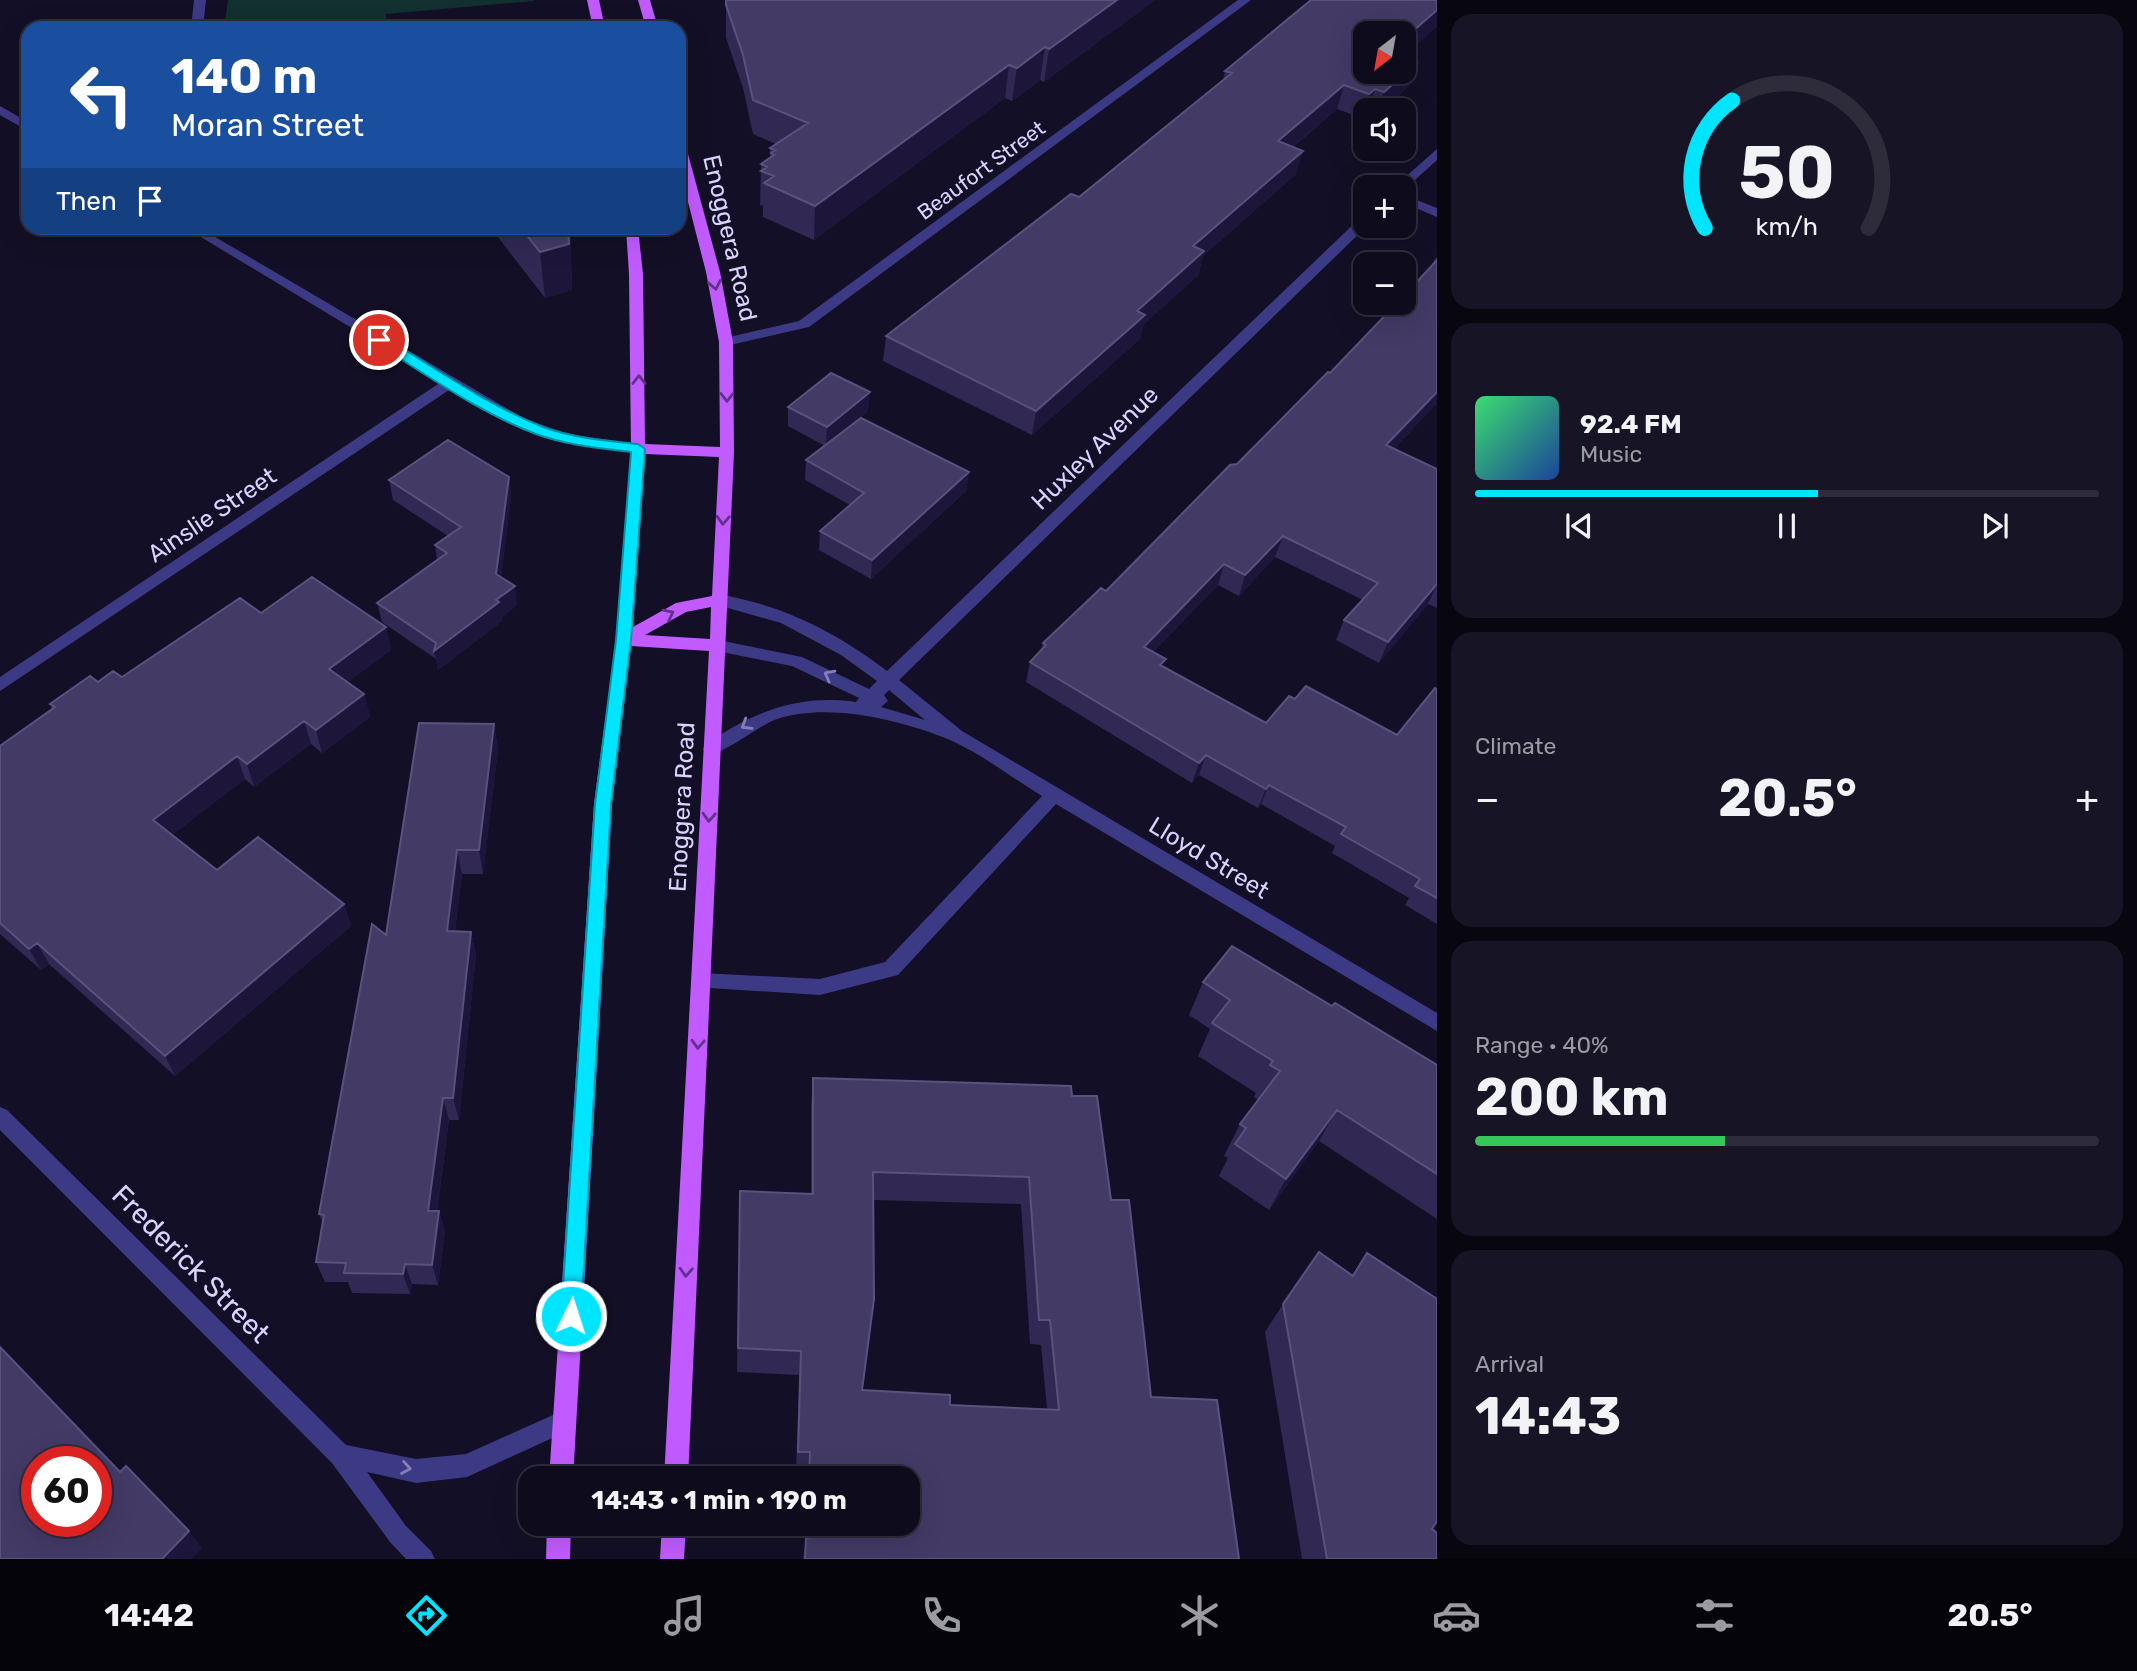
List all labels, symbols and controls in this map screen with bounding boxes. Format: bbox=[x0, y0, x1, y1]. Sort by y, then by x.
north arrow bbox=[1353, 21, 1416, 84]
map controls bbox=[1353, 21, 1416, 315]
text: 140 m bbox=[171, 47, 317, 105]
icon: left bbox=[56, 49, 147, 140]
button: sound bbox=[1353, 98, 1416, 161]
text: Moran Street bbox=[171, 106, 364, 144]
street label: Beaufort Street bbox=[912, 115, 1050, 225]
text: 50 bbox=[1739, 130, 1835, 216]
street label: Enoggera Road bbox=[697, 152, 763, 324]
button: + bbox=[1353, 175, 1416, 238]
icon: arrive bbox=[131, 182, 169, 220]
text: Then bbox=[56, 186, 117, 217]
text: km/h bbox=[1756, 211, 1818, 240]
button: − bbox=[1353, 252, 1416, 315]
one-way arrow bbox=[707, 279, 722, 291]
pin bbox=[349, 310, 409, 370]
icon: arrive bbox=[360, 321, 398, 359]
one-way arrow bbox=[631, 375, 647, 385]
street label: Huxley Avenue bbox=[1026, 381, 1164, 515]
one-way arrow bbox=[720, 392, 735, 403]
text: 92.4 FM bbox=[1580, 409, 1682, 440]
text: Music bbox=[1580, 440, 1642, 468]
street label: Ainslie Street bbox=[142, 462, 282, 568]
icon: previous bbox=[1560, 507, 1598, 545]
icon: pause bbox=[1768, 507, 1806, 545]
icon: next bbox=[1976, 507, 2014, 545]
one-way arrow bbox=[716, 515, 731, 526]
one-way arrow bbox=[662, 608, 674, 622]
one-way arrow bbox=[823, 670, 836, 683]
one-way arrow bbox=[740, 717, 753, 730]
street label: Enoggera Road bbox=[664, 721, 700, 893]
text: Climate bbox=[1475, 732, 1556, 760]
text: 20.5° bbox=[1718, 767, 1857, 829]
text: − bbox=[1475, 776, 1500, 822]
text: + bbox=[2075, 776, 2099, 822]
street label: Lloyd Street bbox=[1144, 811, 1274, 905]
one-way arrow bbox=[702, 812, 717, 823]
text: Range · 40% bbox=[1475, 1031, 1609, 1059]
one-way arrow bbox=[690, 1039, 705, 1050]
text: 200 km bbox=[1475, 1066, 1669, 1128]
street label: Frederick Street bbox=[105, 1178, 277, 1350]
one-way arrow bbox=[679, 1266, 694, 1277]
position arrow bbox=[534, 1279, 608, 1353]
text: Arrival bbox=[1475, 1350, 1544, 1378]
text: 14:43 bbox=[1475, 1385, 1621, 1447]
speed limit sign: 60 bbox=[21, 1446, 112, 1537]
one-way arrow bbox=[400, 1460, 412, 1475]
text: 14:43 · 1 min · 190 m bbox=[591, 1485, 847, 1516]
icon: directions bbox=[402, 1591, 451, 1640]
icon: music bbox=[660, 1591, 709, 1640]
icon: phone bbox=[917, 1591, 966, 1640]
icon: climate bbox=[1175, 1591, 1224, 1640]
icon: car bbox=[1432, 1591, 1481, 1640]
icon: filters bbox=[1690, 1591, 1739, 1640]
text: 14:42 bbox=[104, 1596, 194, 1634]
text: 20.5° bbox=[1947, 1596, 2033, 1634]

